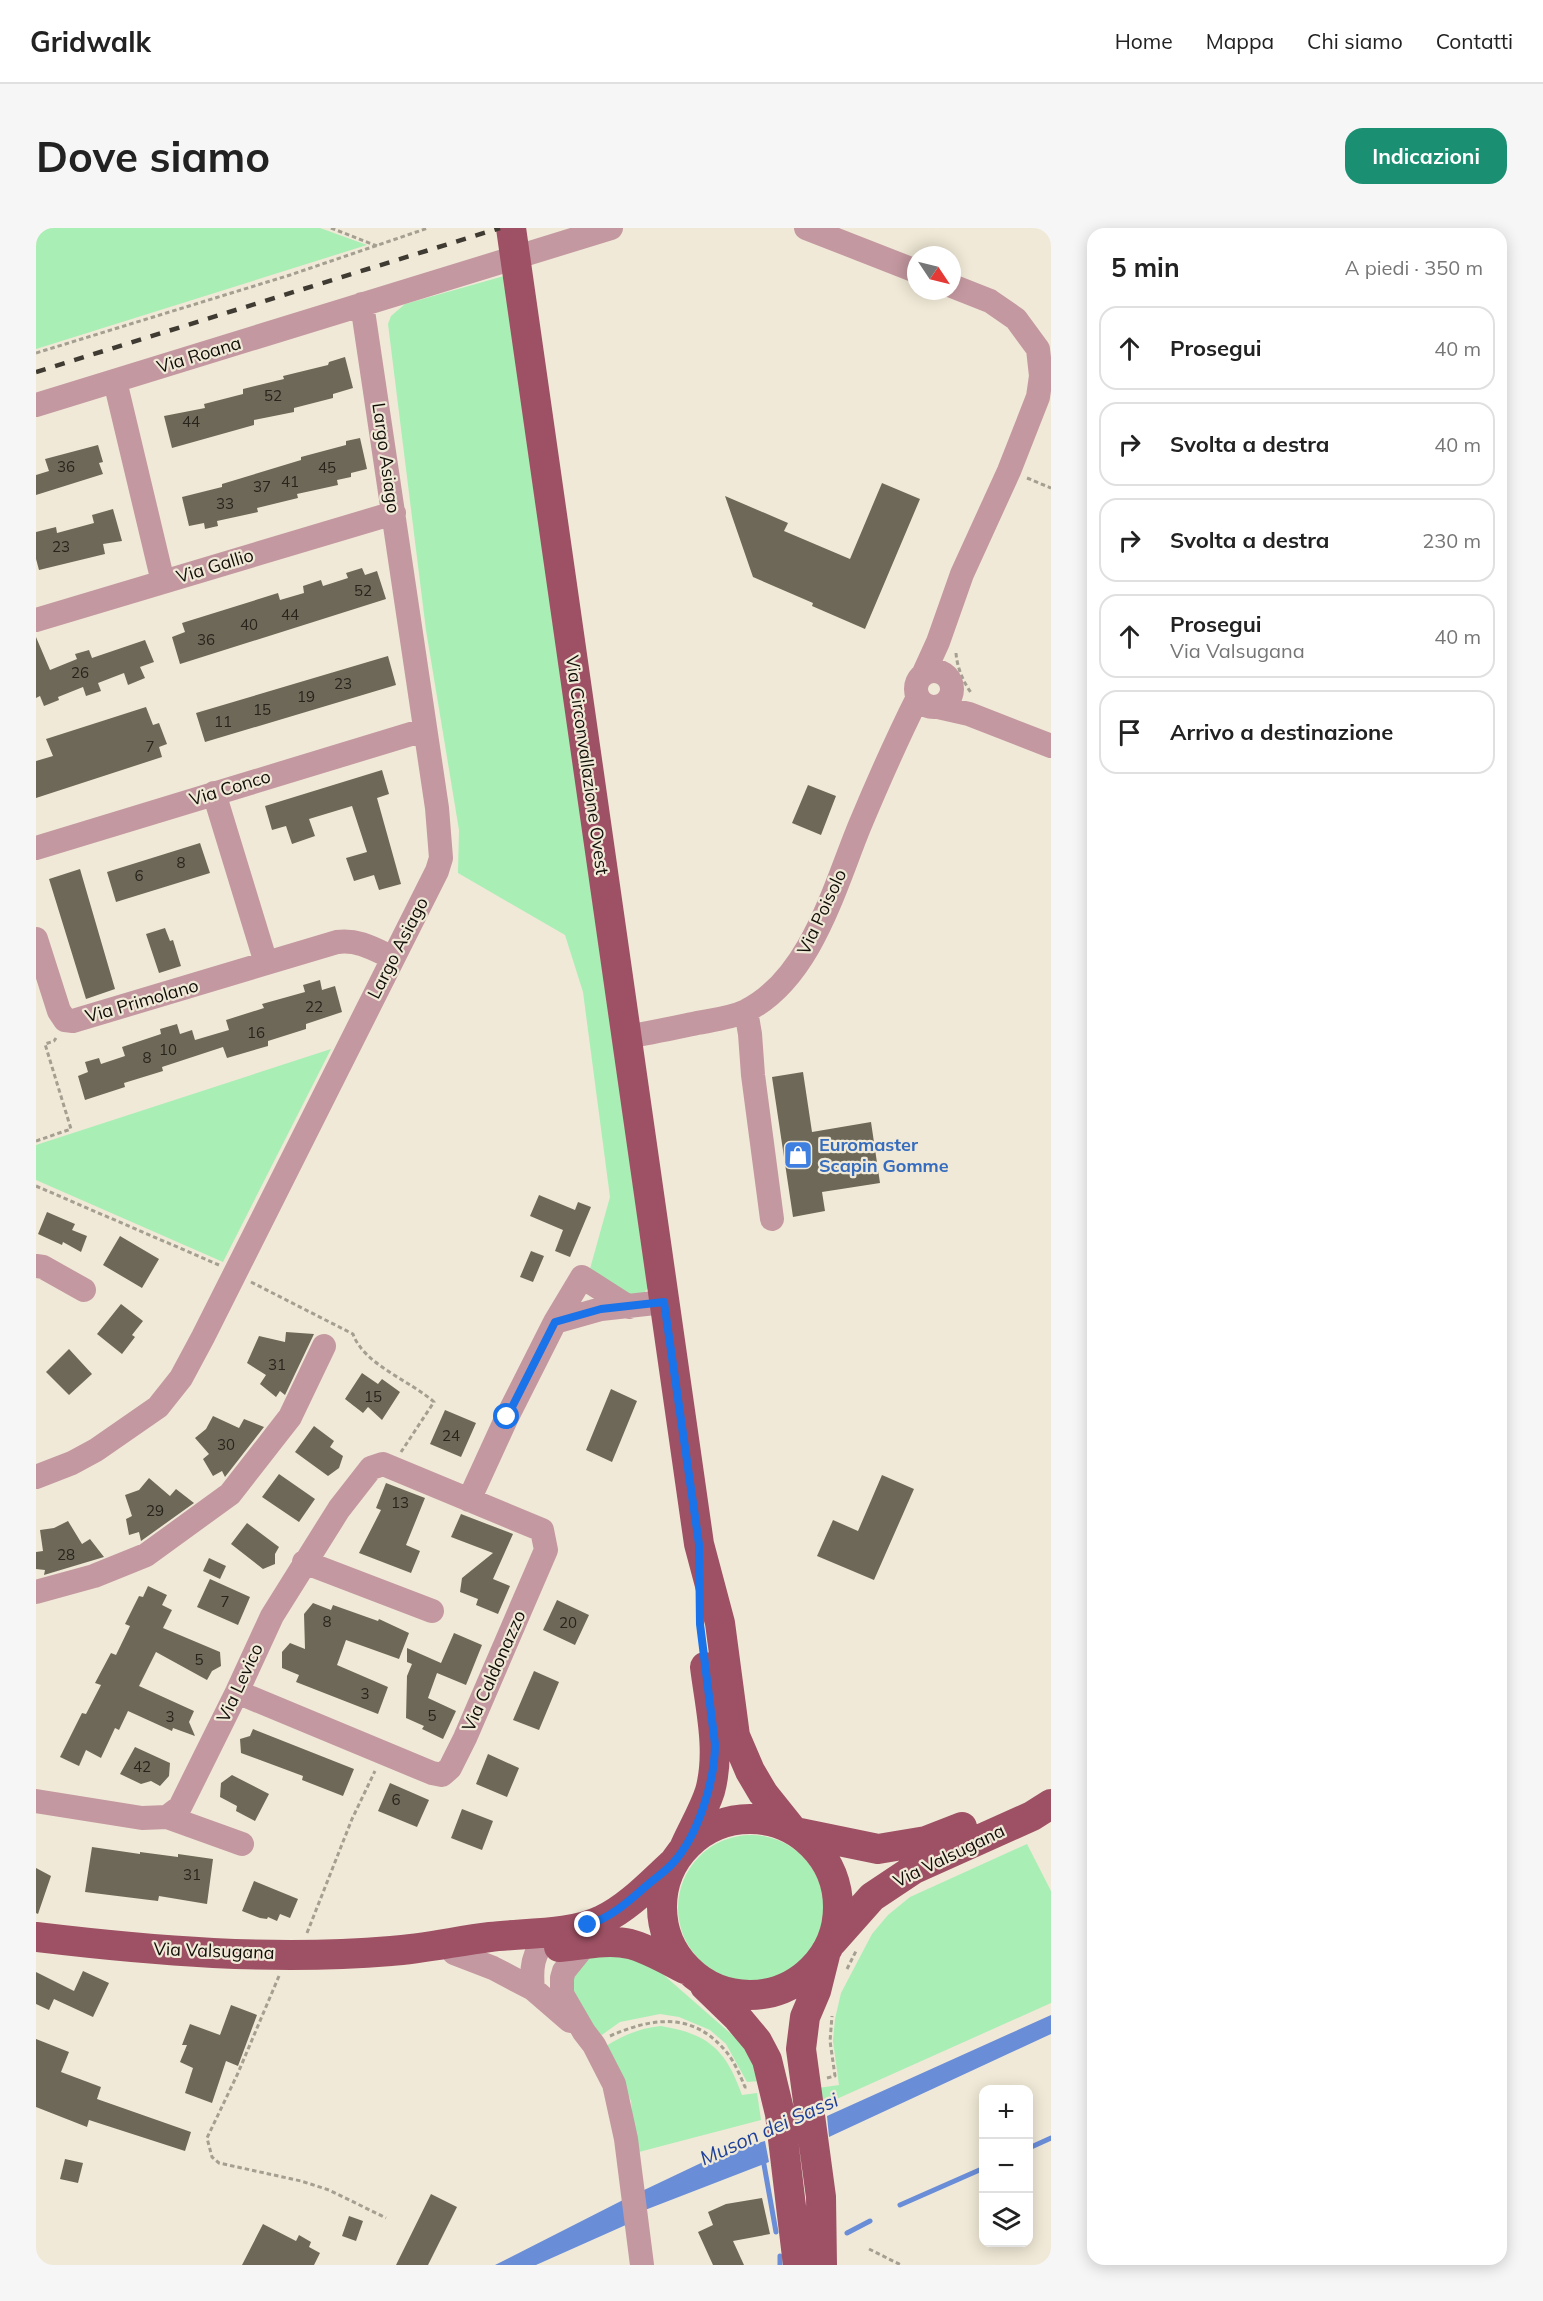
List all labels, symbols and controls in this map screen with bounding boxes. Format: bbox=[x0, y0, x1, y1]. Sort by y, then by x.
text: Gridwalk bbox=[30, 24, 151, 59]
text: Home bbox=[1115, 28, 1173, 54]
text: Mappa bbox=[1206, 28, 1274, 54]
text: Chi siamo bbox=[1307, 28, 1403, 54]
text: Contatti bbox=[1436, 28, 1513, 54]
button: Indicazioni bbox=[1345, 128, 1507, 184]
text: Dove siamo bbox=[36, 130, 270, 183]
north arrow bbox=[907, 246, 961, 300]
text: 5 min bbox=[1111, 251, 1180, 284]
text: A piedi · 350 m bbox=[1345, 255, 1483, 280]
street label: Via Roana bbox=[154, 331, 244, 378]
icon: ahead bbox=[1113, 332, 1146, 365]
text: Prosegui bbox=[1170, 334, 1262, 362]
text: 40 m bbox=[1434, 336, 1481, 361]
house number: 52 bbox=[264, 386, 282, 405]
street label: Largo Asiago bbox=[367, 401, 406, 515]
house number: 44 bbox=[182, 412, 200, 431]
icon: right bbox=[1113, 428, 1146, 461]
text: Svolta a destra bbox=[1170, 430, 1329, 458]
text: 40 m bbox=[1434, 432, 1481, 457]
house number: 36 bbox=[57, 457, 75, 476]
house number: 45 bbox=[318, 458, 336, 477]
house number: 41 bbox=[281, 472, 299, 491]
house number: 37 bbox=[253, 477, 271, 496]
house number: 33 bbox=[216, 494, 234, 513]
icon: right bbox=[1113, 524, 1146, 557]
text: Svolta a destra bbox=[1170, 526, 1329, 554]
text: 230 m bbox=[1422, 528, 1481, 553]
house number: 23 bbox=[52, 537, 70, 556]
street label: Via Gallio bbox=[174, 543, 256, 588]
house number: 52 bbox=[354, 581, 372, 600]
house number: 44 bbox=[281, 605, 299, 624]
text: Prosegui bbox=[1170, 610, 1262, 638]
house number: 40 bbox=[240, 615, 258, 634]
icon: ahead bbox=[1113, 620, 1146, 653]
text: 40 m bbox=[1434, 624, 1481, 649]
house number: 36 bbox=[197, 630, 215, 649]
text: Via Valsugana bbox=[1170, 638, 1305, 663]
street label: Via Circonvallazione Ovest bbox=[561, 654, 614, 876]
house number: 26 bbox=[71, 663, 89, 682]
house number: 23 bbox=[334, 674, 352, 693]
house number: 19 bbox=[297, 687, 315, 706]
house number: 15 bbox=[253, 700, 271, 719]
house number: 11 bbox=[214, 712, 232, 731]
icon: arrive bbox=[1113, 716, 1146, 749]
text: Arrivo a destinazione bbox=[1170, 718, 1393, 746]
house number: 7 bbox=[145, 737, 155, 756]
street label: Via Conco bbox=[186, 764, 273, 811]
house number: 8 bbox=[176, 853, 186, 872]
street label: Via Poisolo bbox=[792, 865, 851, 958]
house number: 6 bbox=[134, 866, 144, 885]
street label: Largo Asiago bbox=[362, 893, 433, 1003]
street label: Via Primolano bbox=[83, 973, 201, 1028]
house number: 22 bbox=[305, 997, 323, 1016]
house number: 16 bbox=[247, 1023, 265, 1042]
house number: 10 bbox=[159, 1040, 177, 1059]
house number: 8 bbox=[142, 1048, 152, 1067]
place label: Euromaster Scapin Gomme bbox=[819, 1133, 949, 1177]
shop icon: Euromaster Scapin Gomme bbox=[782, 1139, 814, 1171]
house number: 31 bbox=[268, 1355, 286, 1374]
house number: 15 bbox=[364, 1387, 382, 1406]
route start bbox=[493, 1403, 519, 1429]
house number: 24 bbox=[442, 1426, 460, 1445]
house number: 30 bbox=[217, 1435, 235, 1454]
house number: 13 bbox=[391, 1493, 409, 1512]
house number: 29 bbox=[146, 1501, 164, 1520]
house number: 28 bbox=[57, 1545, 75, 1564]
house number: 7 bbox=[220, 1592, 230, 1611]
street label: Via Caldonazzo bbox=[456, 1606, 531, 1735]
house number: 8 bbox=[322, 1612, 332, 1631]
house number: 20 bbox=[559, 1613, 577, 1632]
street label: Via Levico bbox=[211, 1640, 268, 1726]
house number: 5 bbox=[194, 1650, 204, 1669]
house number: 3 bbox=[360, 1684, 370, 1703]
house number: 5 bbox=[427, 1706, 437, 1725]
house number: 3 bbox=[165, 1707, 175, 1726]
house number: 42 bbox=[133, 1757, 151, 1776]
house number: 6 bbox=[391, 1790, 401, 1809]
street label: Via Valsugana bbox=[889, 1819, 1008, 1892]
house number: 31 bbox=[183, 1865, 201, 1884]
route end bbox=[574, 1911, 600, 1937]
street label: Via Valsugana bbox=[153, 1937, 275, 1964]
map controls bbox=[979, 2085, 1033, 2247]
button: + bbox=[979, 2085, 1033, 2139]
water label: Muson dei Sassi bbox=[696, 2087, 842, 2170]
button: − bbox=[979, 2139, 1033, 2193]
button: layers bbox=[979, 2193, 1033, 2247]

